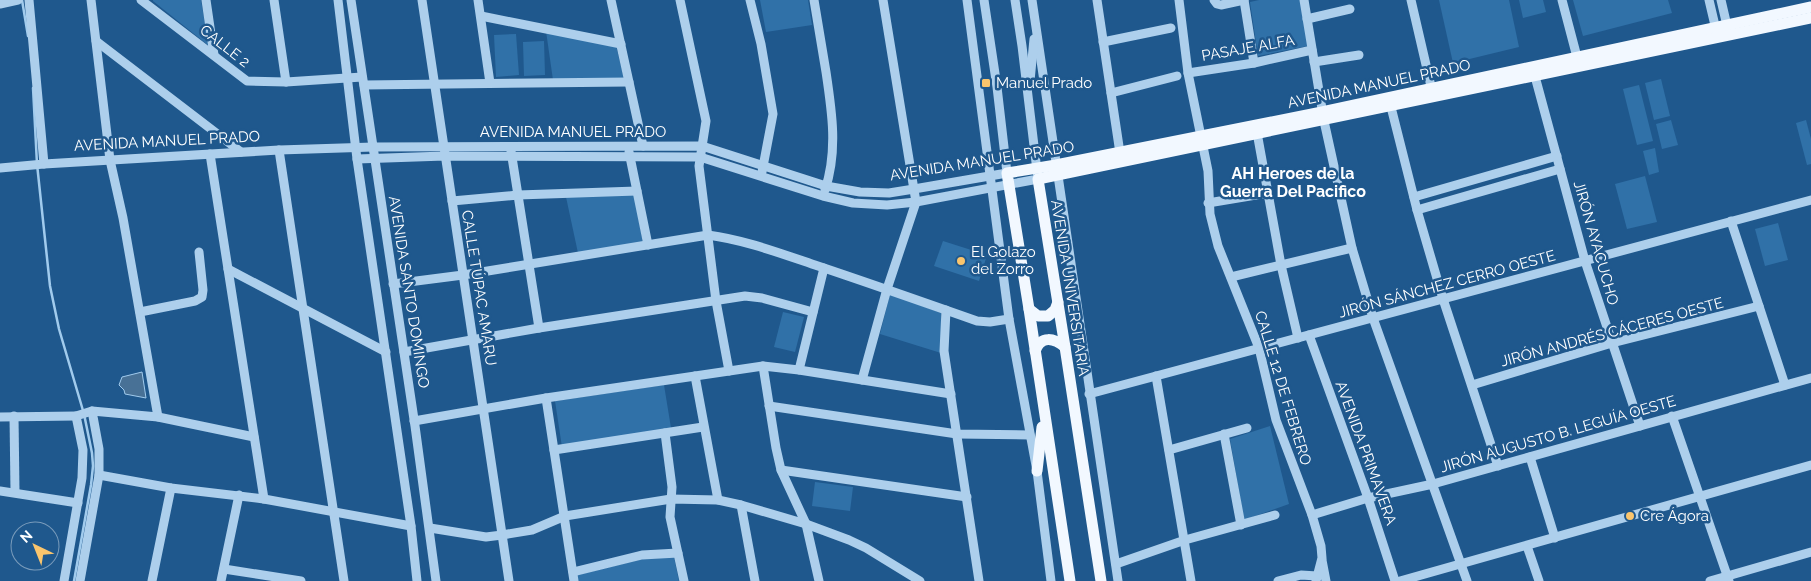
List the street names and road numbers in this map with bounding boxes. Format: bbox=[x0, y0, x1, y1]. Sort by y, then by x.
street label: CALLE 2 bbox=[196, 21, 254, 71]
street label: PASAJE ALFA bbox=[1200, 31, 1296, 65]
street label: AVENIDA MANUEL PRADO bbox=[1286, 56, 1472, 112]
street label: AVENIDA MANUEL PRADO bbox=[480, 123, 666, 141]
street label: AVENIDA MANUEL PRADO bbox=[73, 127, 261, 155]
street label: AVENIDA MANUEL PRADO bbox=[889, 138, 1075, 184]
street label: JIRÓN AYACUCHO bbox=[1570, 179, 1622, 307]
street label: AVENIDA SANTO DOMINGO bbox=[385, 194, 433, 390]
street label: AVENIDA UNIVERSITARIA bbox=[1047, 199, 1093, 377]
street label: CALLE TÚPAC AMARU bbox=[458, 209, 500, 367]
street label: JIRÓN SÁNCHEZ CERRO OESTE bbox=[1337, 246, 1557, 322]
street label: JIRÓN ANDRÉS CÁCERES OESTE bbox=[1499, 294, 1725, 370]
street label: CALLE 12 DE FEBRERO bbox=[1251, 309, 1315, 467]
street label: AVENIDA PRIMAVERA bbox=[1332, 378, 1400, 528]
street label: JIRÓN AUGUSTO B. LEGUÍA OESTE bbox=[1438, 392, 1678, 476]

